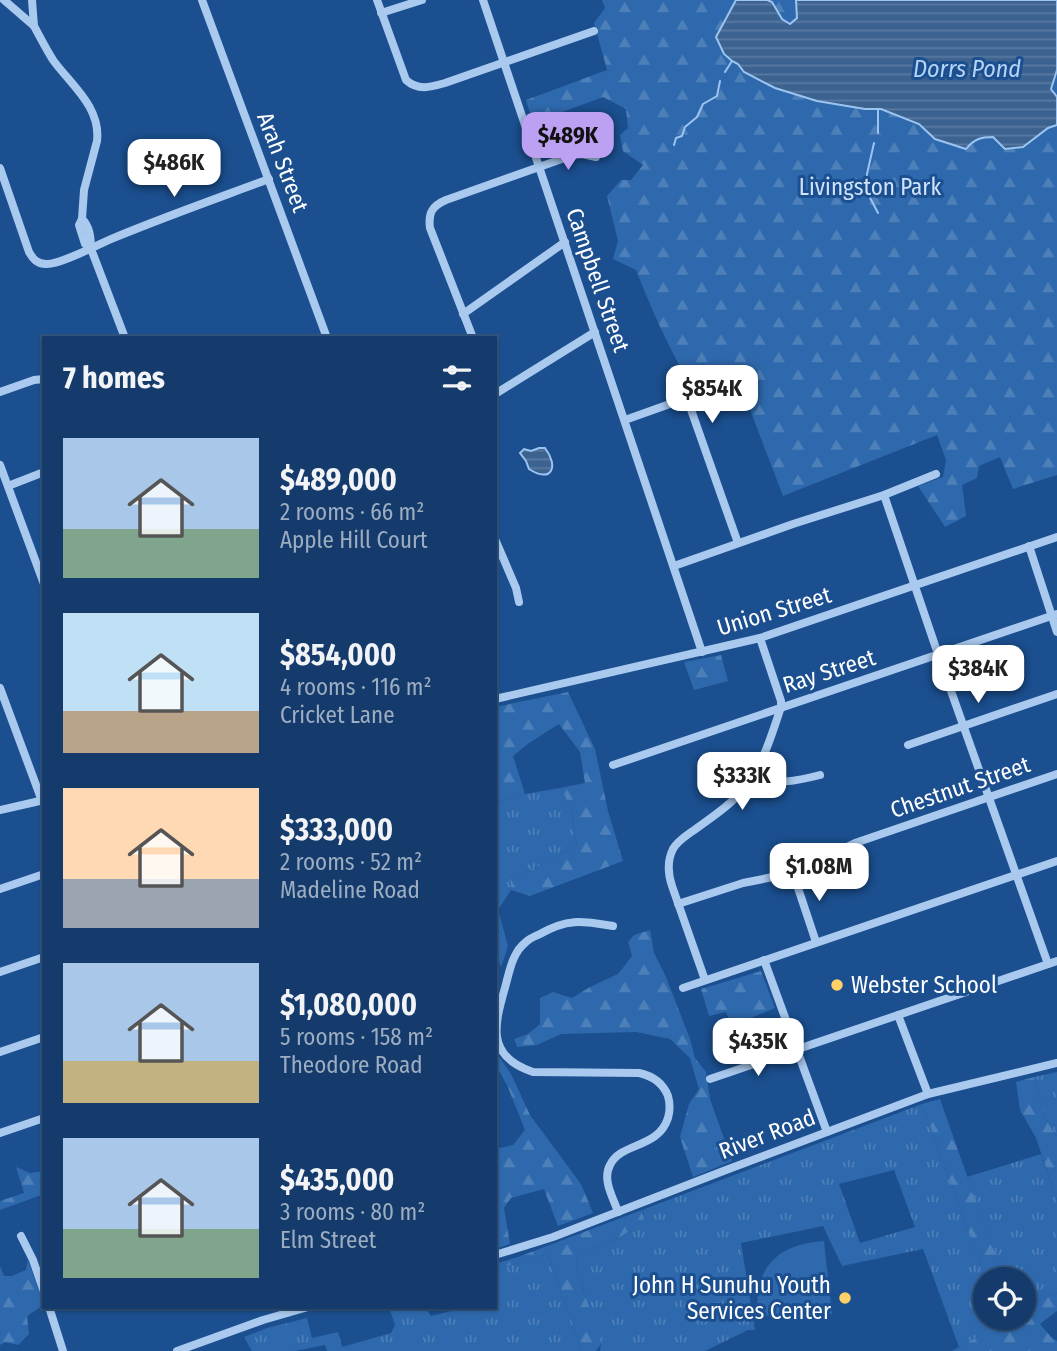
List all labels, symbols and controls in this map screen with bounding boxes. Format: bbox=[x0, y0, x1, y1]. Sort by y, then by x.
water label: Dorrs Pond bbox=[913, 55, 1021, 83]
street label: Arah Street bbox=[251, 108, 315, 216]
pin: $489K bbox=[519, 113, 617, 172]
text: $489K bbox=[538, 121, 598, 149]
pin: $486K bbox=[125, 140, 223, 199]
text: $486K bbox=[144, 148, 204, 176]
park label: Livingston Park bbox=[799, 173, 941, 201]
street label: Campbell Street bbox=[560, 204, 636, 356]
icon: filters bbox=[438, 359, 476, 397]
text: 7 homes bbox=[63, 360, 165, 396]
pin: $854K bbox=[663, 366, 761, 425]
text: $854K bbox=[682, 374, 742, 402]
text: $489,000 bbox=[280, 462, 397, 498]
icon: home bbox=[119, 466, 203, 550]
text: 2 rooms · 66 m² bbox=[280, 498, 424, 526]
text: Apple Hill Court bbox=[280, 526, 427, 554]
street label: Union Street bbox=[714, 580, 835, 642]
text: $854,000 bbox=[280, 637, 396, 673]
icon: home bbox=[119, 641, 203, 725]
street label: Ray Street bbox=[779, 643, 879, 699]
pin: $384K bbox=[929, 646, 1027, 705]
text: $384K bbox=[948, 654, 1008, 682]
text: 4 rooms · 116 m² bbox=[280, 673, 432, 701]
text: Cricket Lane bbox=[280, 701, 395, 729]
street label: Chestnut Street bbox=[886, 750, 1034, 824]
pin: $333K bbox=[693, 752, 791, 812]
text: $333K bbox=[713, 761, 771, 789]
text: $333,000 bbox=[280, 812, 393, 848]
icon: home bbox=[119, 816, 203, 900]
pin: $1.08M bbox=[762, 844, 876, 903]
text: 2 rooms · 52 m² bbox=[280, 848, 422, 876]
text: $1.08M bbox=[786, 852, 852, 880]
text: Madeline Road bbox=[280, 876, 420, 904]
place label: Webster School bbox=[851, 971, 997, 999]
marker: Webster School bbox=[829, 977, 845, 993]
text: $1,080,000 bbox=[280, 987, 417, 1023]
icon: home bbox=[119, 991, 203, 1075]
pin: $435K bbox=[709, 1018, 807, 1078]
text: 5 rooms · 158 m² bbox=[280, 1023, 433, 1051]
text: $435K bbox=[729, 1027, 787, 1055]
text: Theodore Road bbox=[280, 1051, 423, 1079]
street label: River Road bbox=[715, 1103, 819, 1165]
text: $435,000 bbox=[280, 1162, 394, 1198]
icon: home bbox=[119, 1166, 203, 1250]
text: 3 rooms · 80 m² bbox=[280, 1198, 425, 1226]
text: Elm Street bbox=[280, 1226, 376, 1254]
map controls bbox=[973, 1267, 1036, 1330]
button: locate bbox=[973, 1267, 1036, 1330]
place label: John H Sunuhu Youth Services Center bbox=[633, 1271, 831, 1325]
marker: John H Sunuhu Youth Services Center bbox=[837, 1290, 853, 1306]

